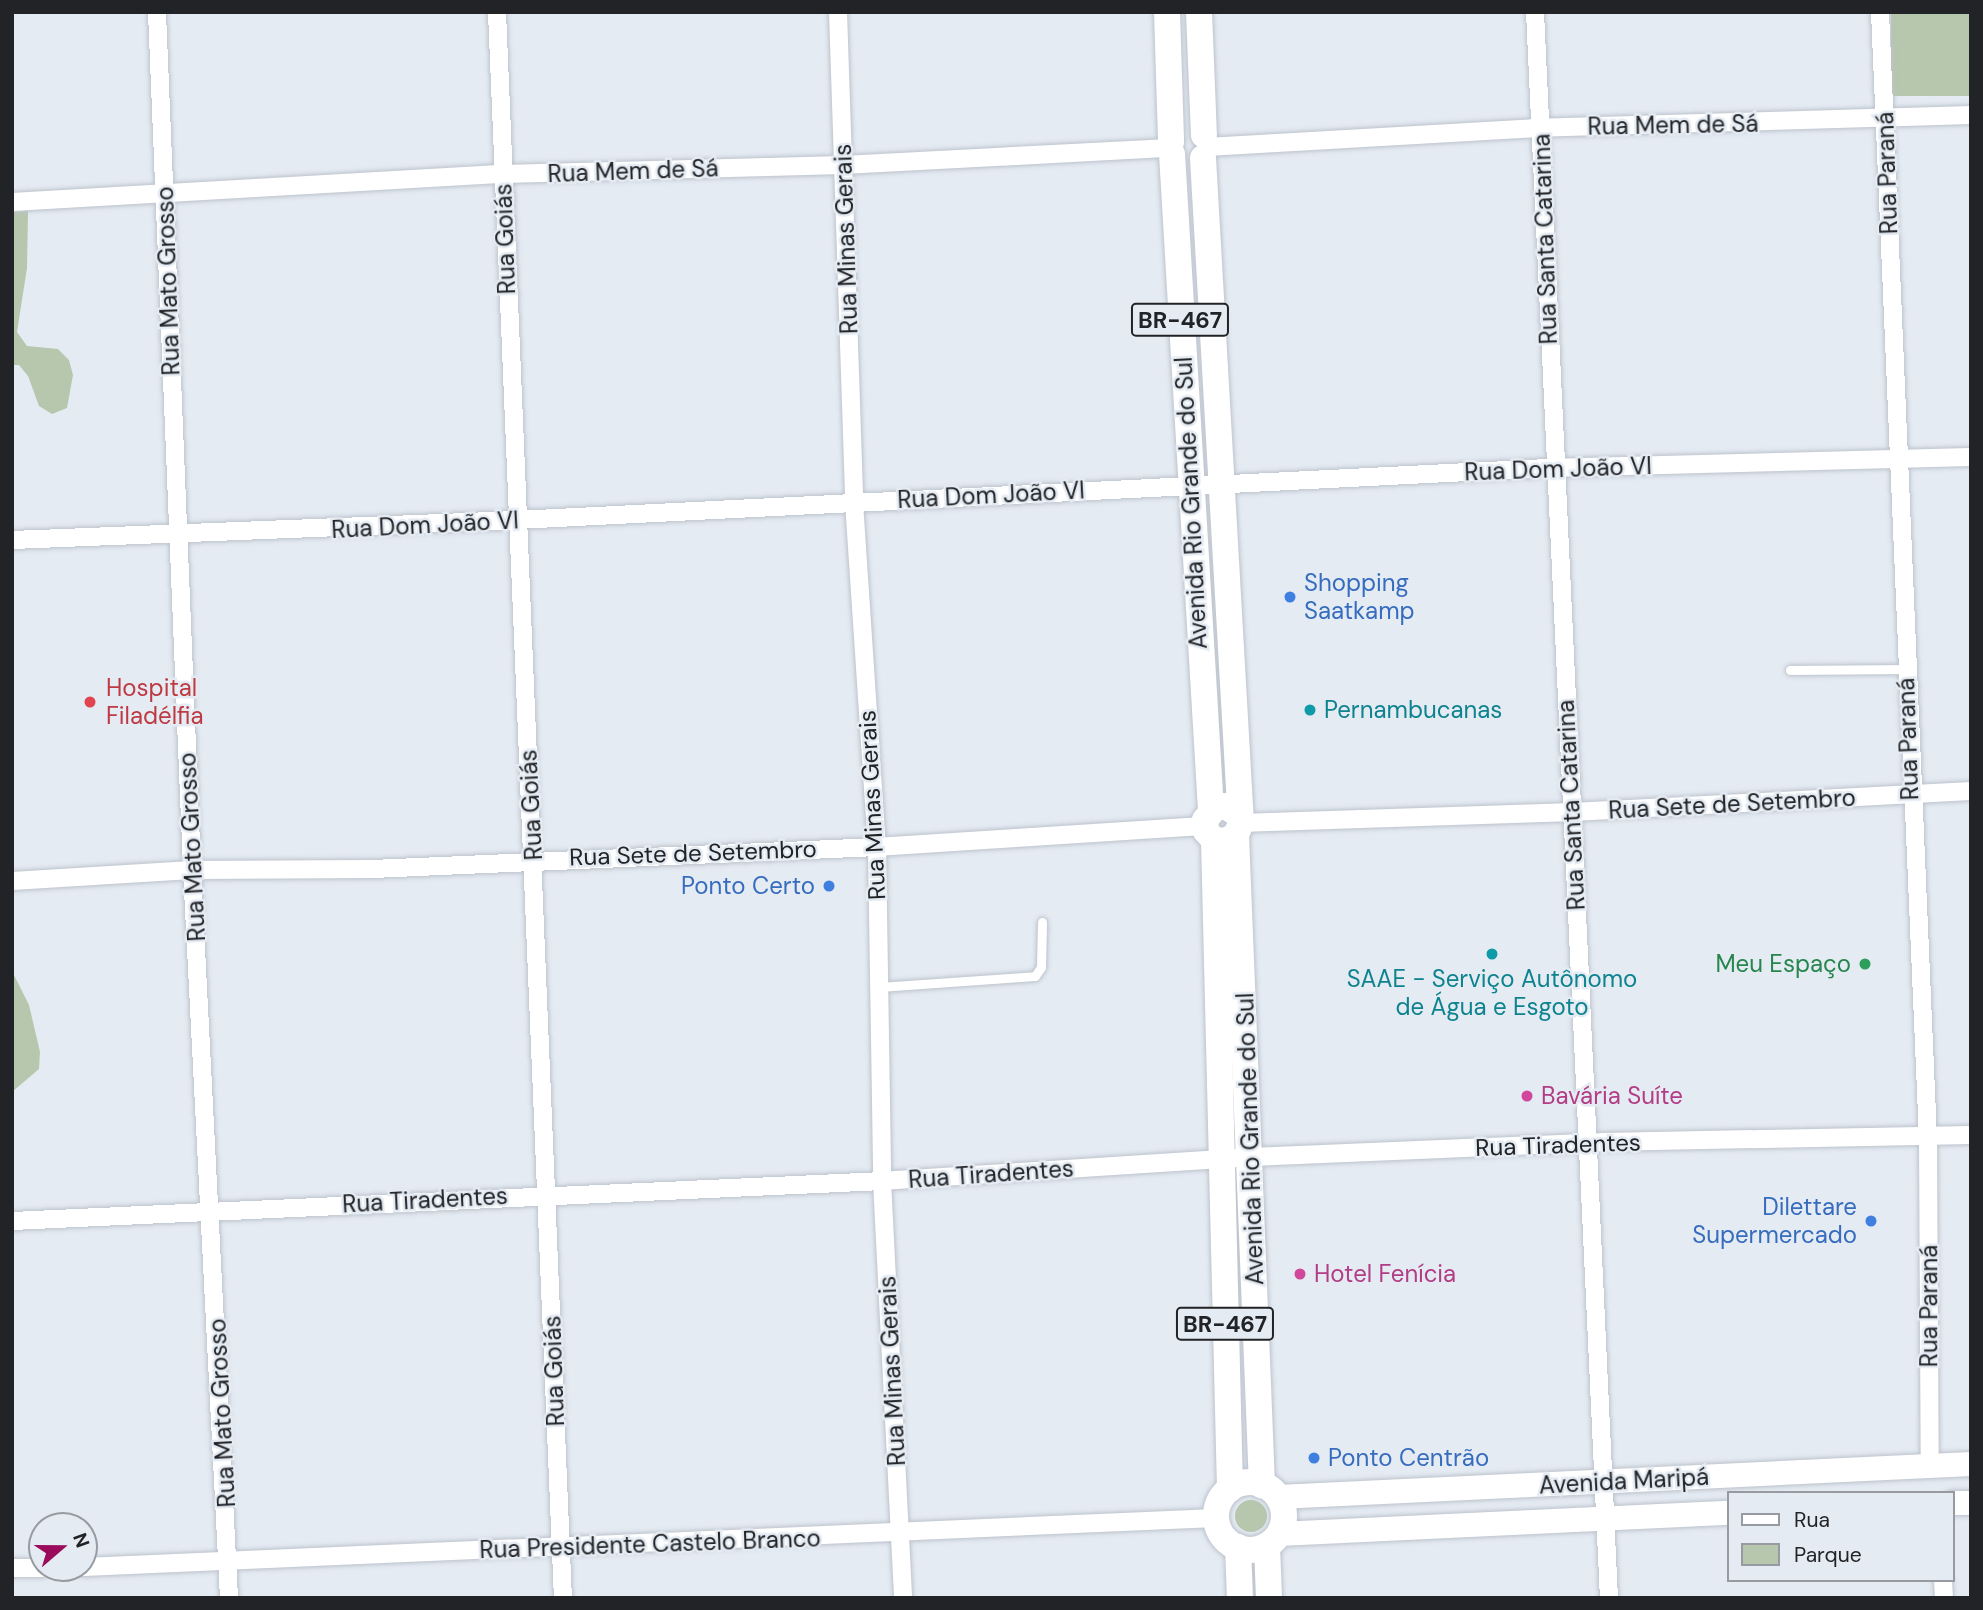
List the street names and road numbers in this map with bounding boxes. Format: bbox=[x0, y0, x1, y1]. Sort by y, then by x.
street label: Rua Mem de Sá bbox=[1587, 109, 1759, 141]
street label: Rua Paraná bbox=[1870, 111, 1904, 235]
street label: Rua Santa Catarina bbox=[1527, 133, 1563, 345]
street label: Rua Minas Gerais bbox=[828, 143, 864, 335]
street label: Rua Mem de Sá bbox=[547, 154, 719, 188]
street label: Rua Goiás bbox=[489, 183, 521, 295]
street label: Rua Mato Grosso bbox=[150, 186, 186, 376]
road number: BR-467 bbox=[1129, 300, 1231, 340]
street label: Avenida Rio Grande do Sul bbox=[1169, 356, 1213, 650]
street label: Rua Dom João VI bbox=[1464, 451, 1652, 487]
street label: Rua Dom João VI bbox=[897, 476, 1085, 514]
street label: Rua Dom João VI bbox=[331, 506, 519, 544]
street label: Rua Paraná bbox=[1891, 677, 1925, 801]
street label: Rua Santa Catarina bbox=[1551, 699, 1591, 911]
street label: Rua Minas Gerais bbox=[853, 709, 891, 901]
street label: Rua Goiás bbox=[514, 749, 548, 861]
street label: Rua Mato Grosso bbox=[173, 752, 211, 942]
street label: Rua Sete de Setembro bbox=[1608, 783, 1856, 825]
street label: Rua Sete de Setembro bbox=[569, 834, 817, 872]
street label: Avenida Rio Grande do Sul bbox=[1231, 992, 1269, 1286]
street label: Rua Tiradentes bbox=[1475, 1128, 1641, 1162]
street label: Rua Tiradentes bbox=[907, 1154, 1075, 1194]
street label: Rua Tiradentes bbox=[341, 1181, 509, 1219]
street label: Rua Paraná bbox=[1915, 1245, 1943, 1367]
street label: Rua Minas Gerais bbox=[873, 1275, 911, 1467]
road number: BR-467 bbox=[1174, 1304, 1276, 1344]
street label: Rua Goiás bbox=[538, 1315, 570, 1427]
street label: Rua Mato Grosso bbox=[203, 1318, 241, 1508]
street label: Avenida Maripá bbox=[1538, 1462, 1710, 1500]
street label: Rua Presidente Castelo Branco bbox=[479, 1524, 821, 1564]

